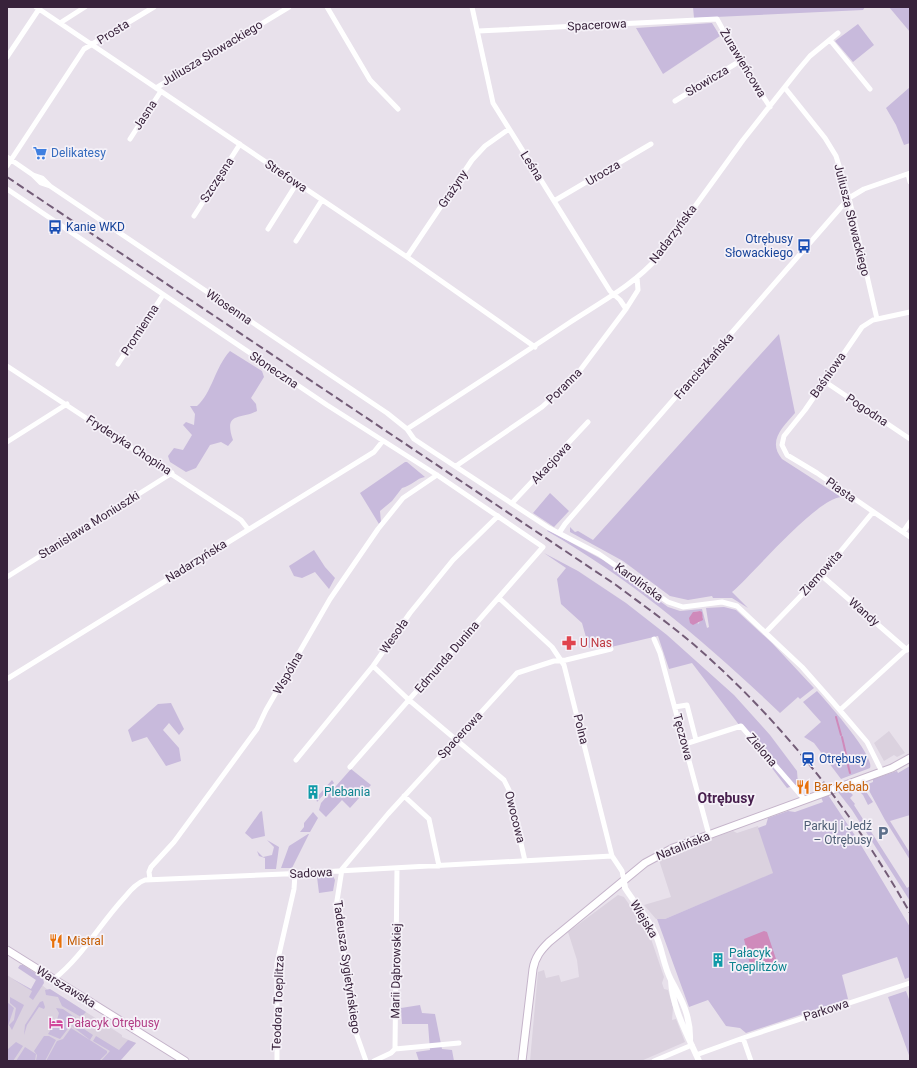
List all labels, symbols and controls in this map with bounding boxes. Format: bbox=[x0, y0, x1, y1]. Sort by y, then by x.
street label: Spacerowa bbox=[567, 16, 627, 34]
street label: Prosta bbox=[94, 17, 132, 47]
street label: Juliusza Słowackiego bbox=[159, 17, 265, 89]
street label: Żurawieńcowa bbox=[717, 26, 770, 100]
street label: Słowicza bbox=[683, 63, 731, 99]
street label: Jasna bbox=[130, 98, 160, 132]
supermarket icon: Delikatesy bbox=[32, 145, 48, 161]
place label: Delikatesy bbox=[51, 146, 106, 160]
street label: Leśna bbox=[518, 149, 546, 183]
street label: Szczęsna bbox=[197, 155, 237, 205]
street label: Strefowa bbox=[262, 157, 310, 195]
street label: Urocza bbox=[583, 157, 623, 189]
street label: Juliusza Słowackiego bbox=[831, 162, 873, 278]
street label: Grażyny bbox=[435, 167, 471, 211]
street label: Nadarzyńska bbox=[646, 202, 700, 266]
bus stop icon: Kanie WKD bbox=[47, 219, 63, 235]
place label: Kanie WKD bbox=[66, 220, 125, 234]
place label: Otrębusy Słowackiego bbox=[725, 232, 793, 260]
bus stop icon: Otrębusy Słowackiego bbox=[796, 238, 812, 254]
street label: Wiosenna bbox=[203, 286, 255, 328]
street label: Promienna bbox=[118, 302, 162, 358]
street label: Franciszkańska bbox=[672, 330, 736, 402]
street label: Słoneczna bbox=[247, 349, 301, 391]
street label: Baśniowa bbox=[807, 350, 849, 400]
street label: Poranna bbox=[543, 365, 585, 407]
street label: Pogodna bbox=[843, 391, 891, 429]
street label: Fryderyka Chopina bbox=[84, 412, 174, 478]
street label: Akacjowa bbox=[528, 439, 574, 487]
street label: Piasta bbox=[823, 475, 859, 505]
street label: Stanisława Moniuszki bbox=[36, 488, 142, 562]
street label: Nadarzyńska bbox=[163, 537, 229, 585]
street label: Ziemowita bbox=[797, 547, 845, 599]
street label: Karolińska bbox=[612, 560, 666, 604]
street label: Wandy bbox=[846, 595, 882, 629]
street label: Wesoła bbox=[377, 616, 411, 656]
street label: Edmunda Dunina bbox=[412, 618, 482, 696]
pharmacy icon: U Nas bbox=[561, 635, 577, 651]
place label: U Nas bbox=[580, 636, 612, 650]
street label: Wspólna bbox=[270, 649, 306, 697]
street label: Spacerowa bbox=[435, 709, 485, 761]
street label: Tęczowa bbox=[670, 712, 696, 762]
street label: Polna bbox=[571, 713, 591, 745]
street label: Zielona bbox=[744, 731, 780, 769]
station icon: Otrębusy bbox=[800, 751, 816, 767]
place label: Otrębusy bbox=[819, 752, 867, 766]
restaurant icon: Bar Kebab bbox=[795, 779, 811, 795]
place label: Bar Kebab bbox=[814, 780, 869, 794]
building icon: Plebania bbox=[305, 784, 321, 800]
place label: Plebania bbox=[324, 785, 370, 799]
street label: Owocowa bbox=[502, 790, 528, 844]
district label: Otrębusy bbox=[698, 790, 755, 806]
place label: Parkuj i Jedź – Otrębusy bbox=[804, 819, 872, 847]
parking icon: Parkuj i Jedź – Otrębusy bbox=[875, 825, 891, 841]
street label: Natalińska bbox=[654, 829, 712, 863]
street label: Sadowa bbox=[289, 865, 333, 881]
street label: Wiejska bbox=[627, 898, 661, 940]
street label: Tadeusza Sygietyńskiego bbox=[331, 899, 363, 1035]
street label: Marii Dąbrowskiej bbox=[388, 923, 404, 1019]
restaurant icon: Mistral bbox=[48, 933, 64, 949]
place label: Mistral bbox=[67, 934, 104, 948]
place label: Pałacyk Toeplitzów bbox=[729, 946, 787, 974]
building icon: Pałacyk Toeplitzów bbox=[710, 952, 726, 968]
street label: Teodora Toeplitza bbox=[269, 955, 287, 1051]
street label: Warszawska bbox=[34, 963, 98, 1011]
street label: Parkowa bbox=[802, 996, 850, 1024]
hotel icon: Pałacyk Otrębusy bbox=[48, 1015, 64, 1031]
place label: Pałacyk Otrębusy bbox=[67, 1016, 160, 1030]

